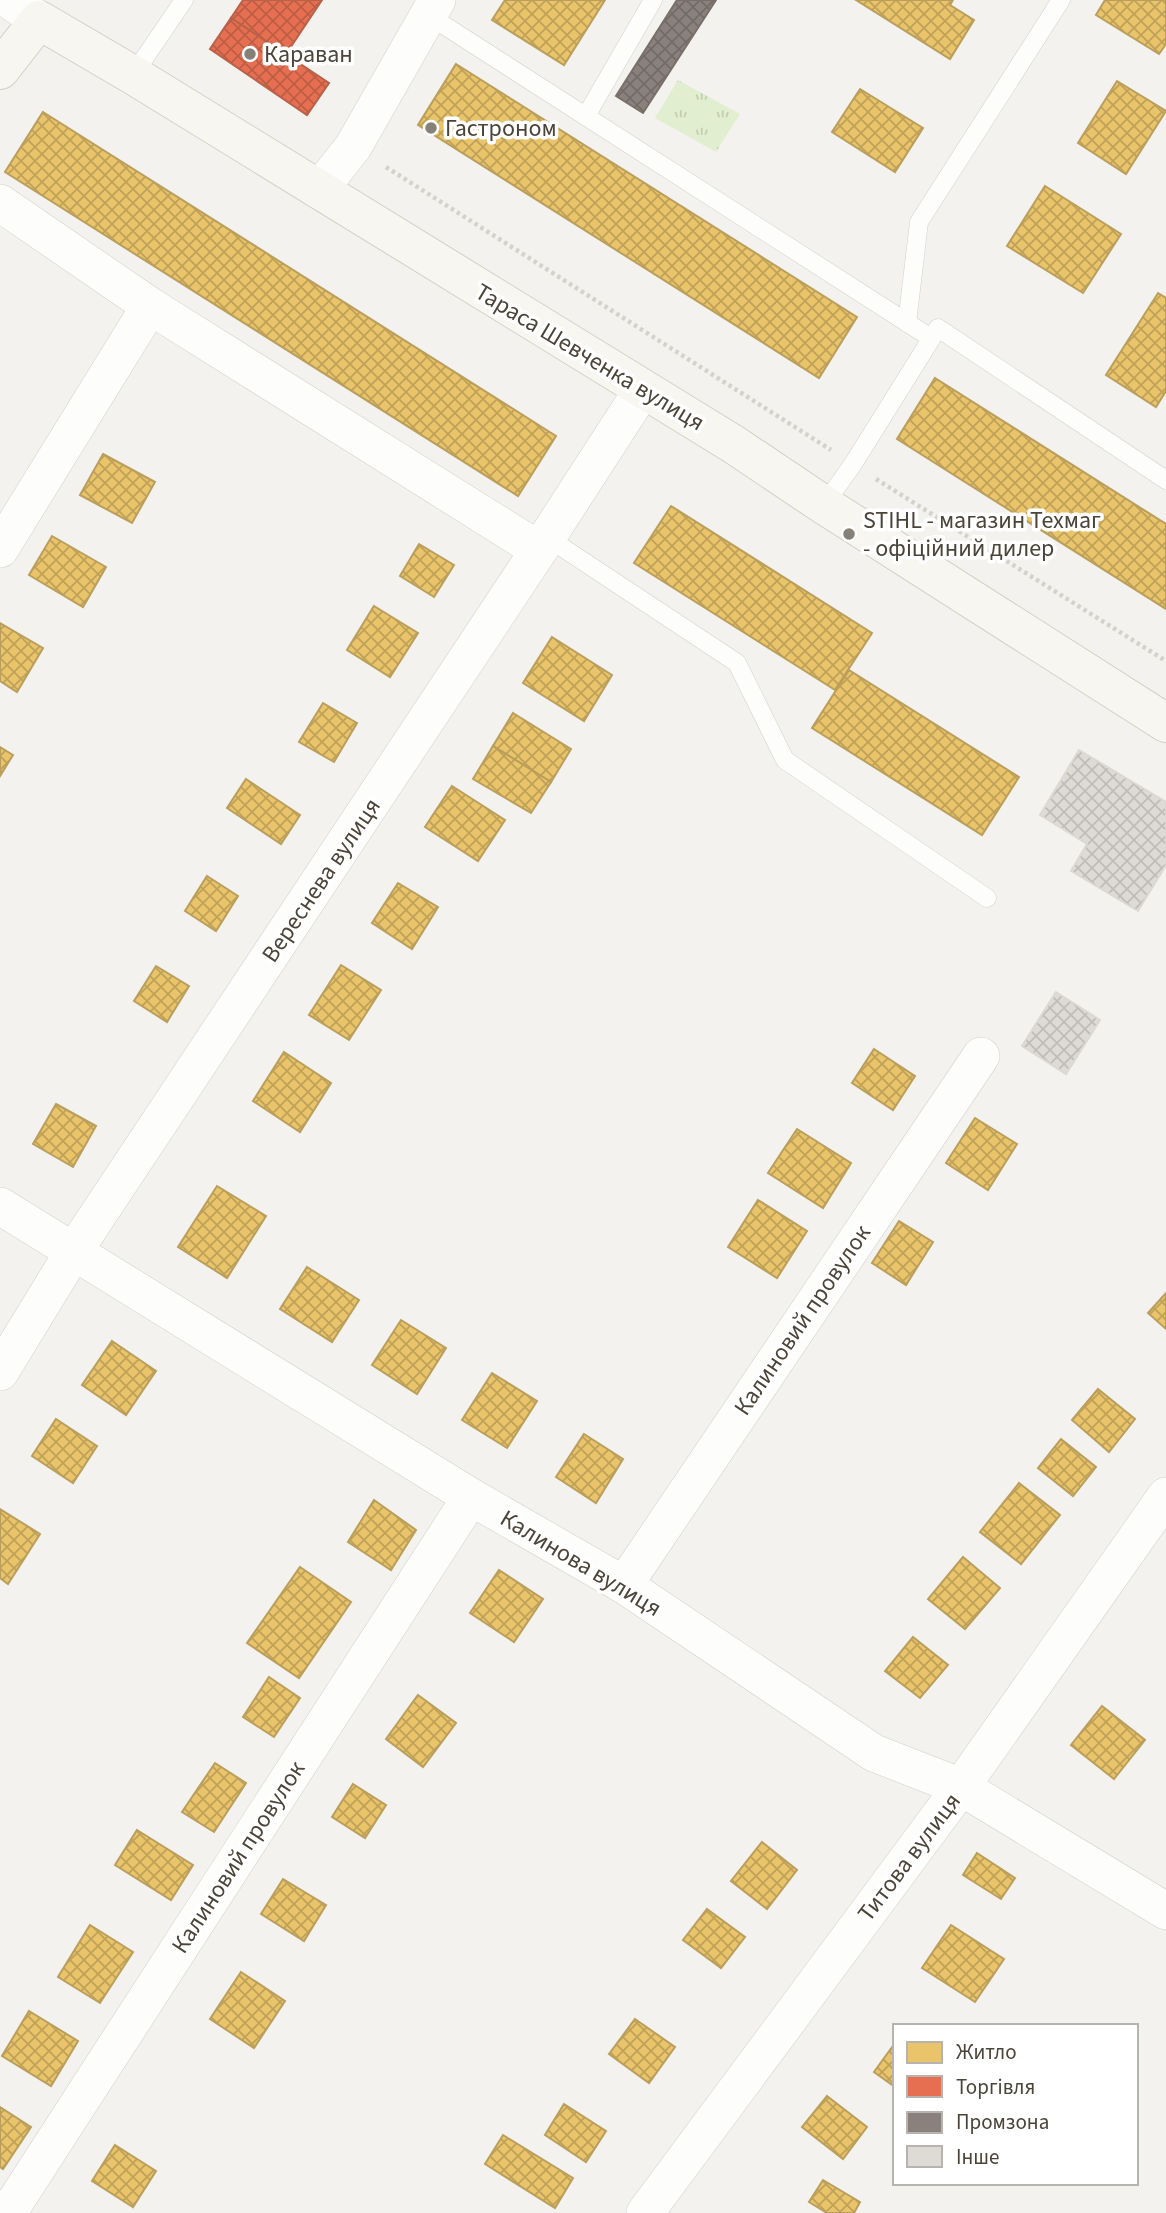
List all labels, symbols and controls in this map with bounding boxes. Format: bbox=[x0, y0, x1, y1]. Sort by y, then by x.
place label: Караван bbox=[264, 37, 353, 72]
marker: Караван bbox=[242, 46, 258, 62]
place label: Гастроном bbox=[445, 111, 557, 146]
marker: Гастроном bbox=[423, 120, 439, 136]
street label: Тараса Шевченка вулиця bbox=[468, 275, 711, 440]
place label: STIHL - магазин Техмаг - офіційний дилер bbox=[863, 503, 1101, 566]
marker: STIHL - магазин Техмаг - офіційний дилер bbox=[841, 526, 857, 542]
street label: Вереснева вулиця bbox=[253, 791, 390, 970]
street label: Калиновий провулок bbox=[725, 1218, 879, 1423]
street label: Калинова вулиця bbox=[493, 1501, 668, 1626]
street label: Калиновий провулок bbox=[163, 1754, 314, 1960]
street label: Титова вулиця bbox=[849, 1786, 970, 1929]
legend bbox=[893, 2024, 1138, 2185]
text: Житло bbox=[956, 2037, 1017, 2067]
text: Торгівля bbox=[956, 2072, 1035, 2102]
text: Промзона bbox=[956, 2107, 1049, 2137]
text: Інше bbox=[956, 2142, 999, 2172]

